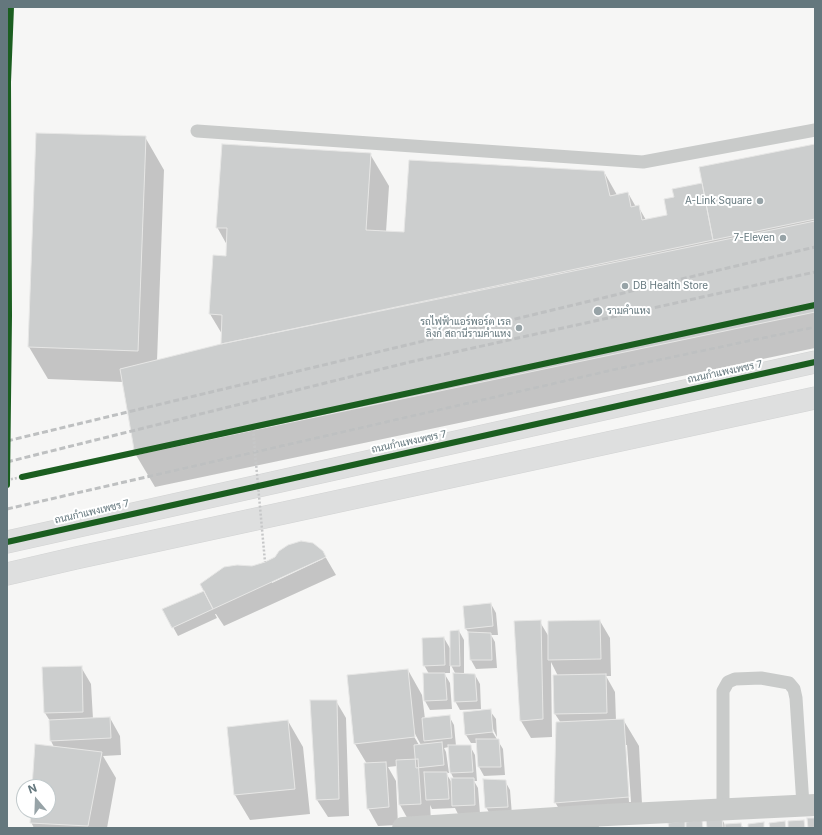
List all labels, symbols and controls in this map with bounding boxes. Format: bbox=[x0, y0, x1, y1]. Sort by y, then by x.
place label: A-Link Square bbox=[685, 195, 752, 207]
marker: A-Link Square bbox=[755, 196, 765, 206]
place label: 7-Eleven bbox=[734, 232, 775, 244]
marker: 7-Eleven bbox=[778, 233, 788, 243]
place label: DB Health Store bbox=[633, 280, 708, 292]
marker: DB Health Store bbox=[620, 281, 630, 291]
marker: รามคำแหง bbox=[592, 305, 604, 317]
place label: รามคำแหง bbox=[607, 305, 650, 317]
place label: รถไฟฟ้าแอร์พอร์ต เรล ลิงก์ สถานีรามคำแหง bbox=[420, 316, 511, 340]
marker: รถไฟฟ้าแอร์พอร์ต เรล ลิงก์ สถานีรามคำแหง bbox=[514, 323, 524, 333]
street label: ถนนกำแพงเพชร 7 bbox=[686, 358, 764, 386]
street label: ถนนกำแพงเพชร 7 bbox=[370, 428, 448, 456]
street label: ถนนกำแพงเพชร 7 bbox=[53, 498, 131, 526]
north arrow bbox=[16, 779, 56, 819]
text: N bbox=[26, 781, 39, 797]

